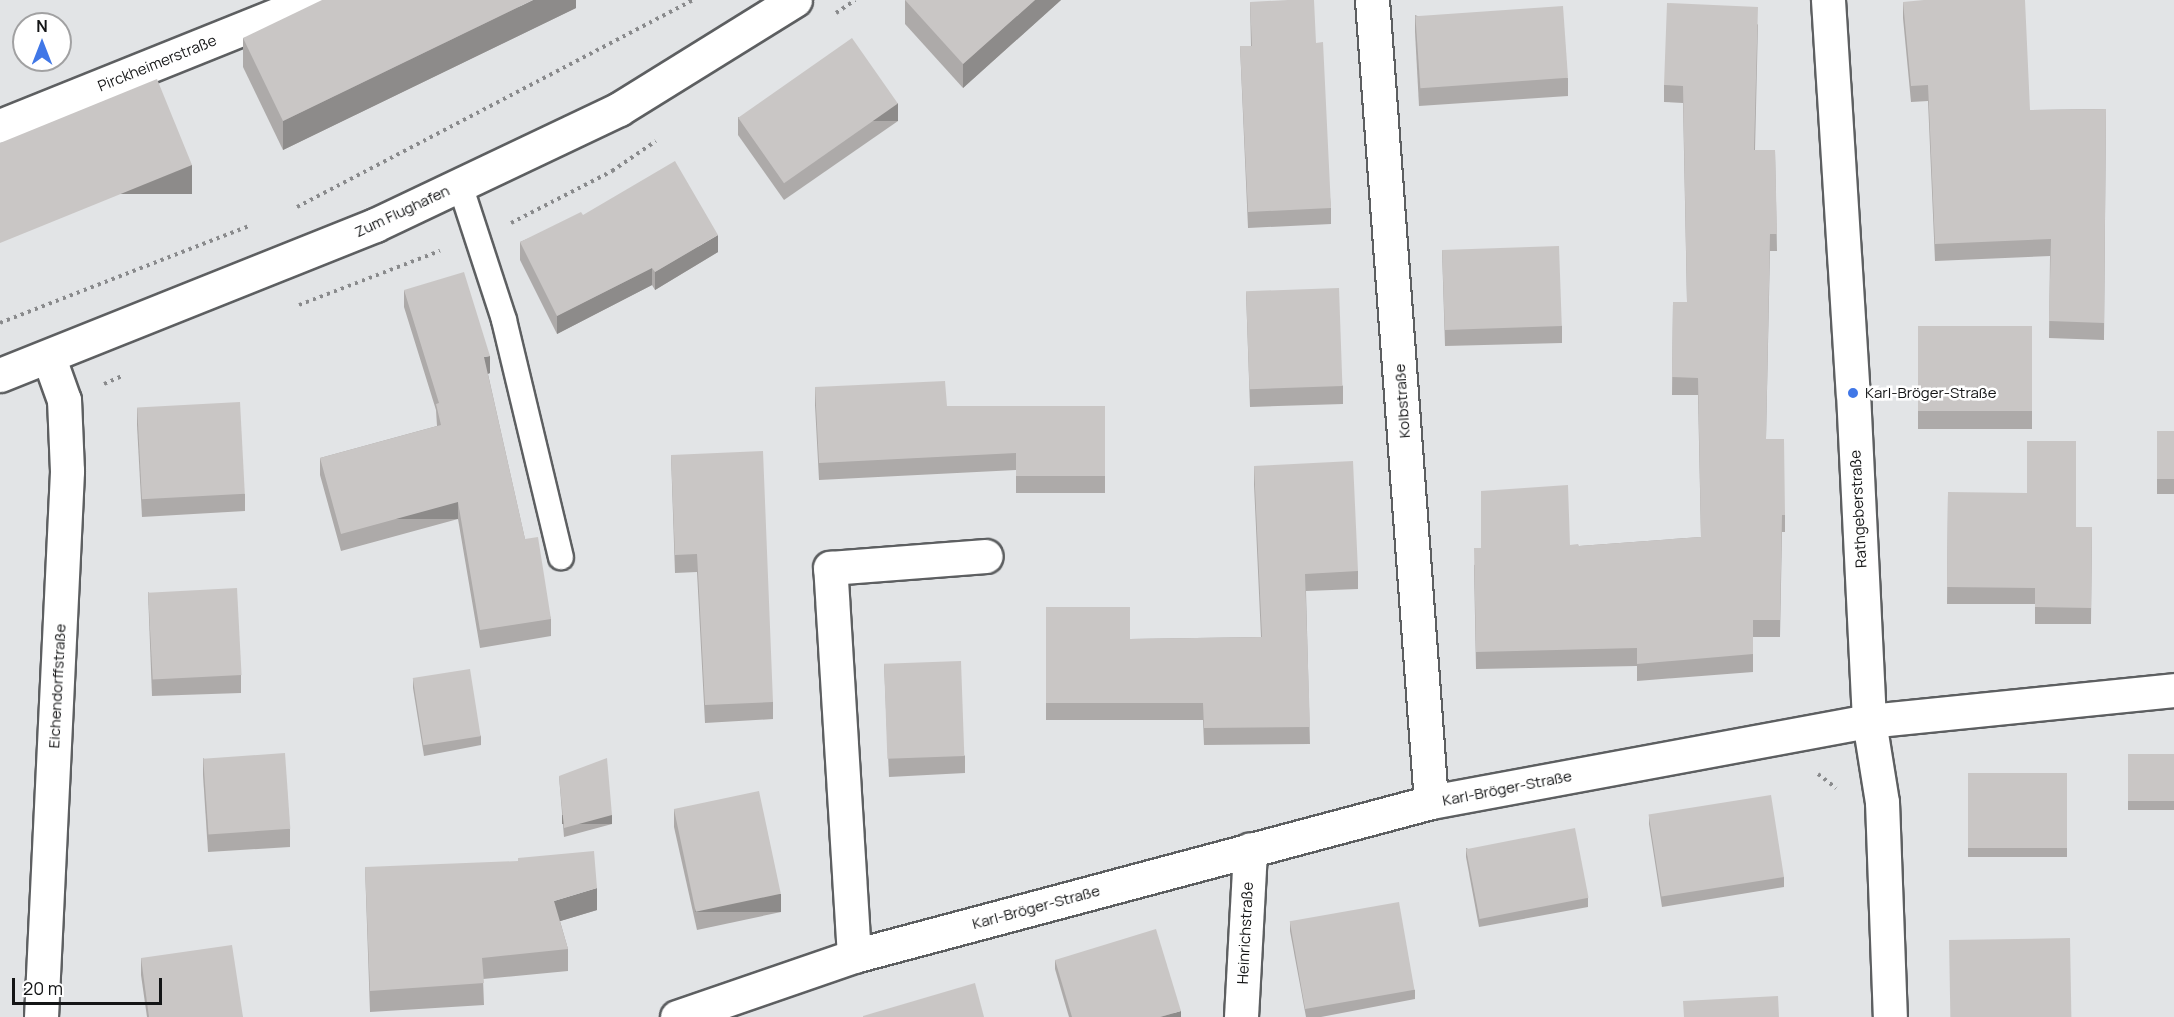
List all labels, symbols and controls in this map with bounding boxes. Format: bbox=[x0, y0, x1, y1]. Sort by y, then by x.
north arrow bbox=[12, 12, 72, 72]
text: N bbox=[36, 15, 48, 37]
street label: Pirckheimerstraße bbox=[95, 31, 219, 95]
street label: Zum Flughafen bbox=[352, 181, 452, 241]
street label: Kolbstraße bbox=[1390, 363, 1414, 439]
place label: Karl-Bröger-Straße bbox=[1865, 384, 1997, 402]
marker: Karl-Bröger-Straße bbox=[1846, 386, 1860, 400]
street label: Rathgeberstraße bbox=[1846, 450, 1870, 568]
street label: Eichendorffstraße bbox=[45, 623, 69, 749]
street label: Karl-Bröger-Straße bbox=[1441, 767, 1573, 809]
street label: Karl-Bröger-Straße bbox=[970, 881, 1102, 933]
street label: Heinrichstraße bbox=[1233, 881, 1257, 985]
scale bar bbox=[15, 966, 165, 1004]
text: 20 m bbox=[23, 976, 63, 1000]

